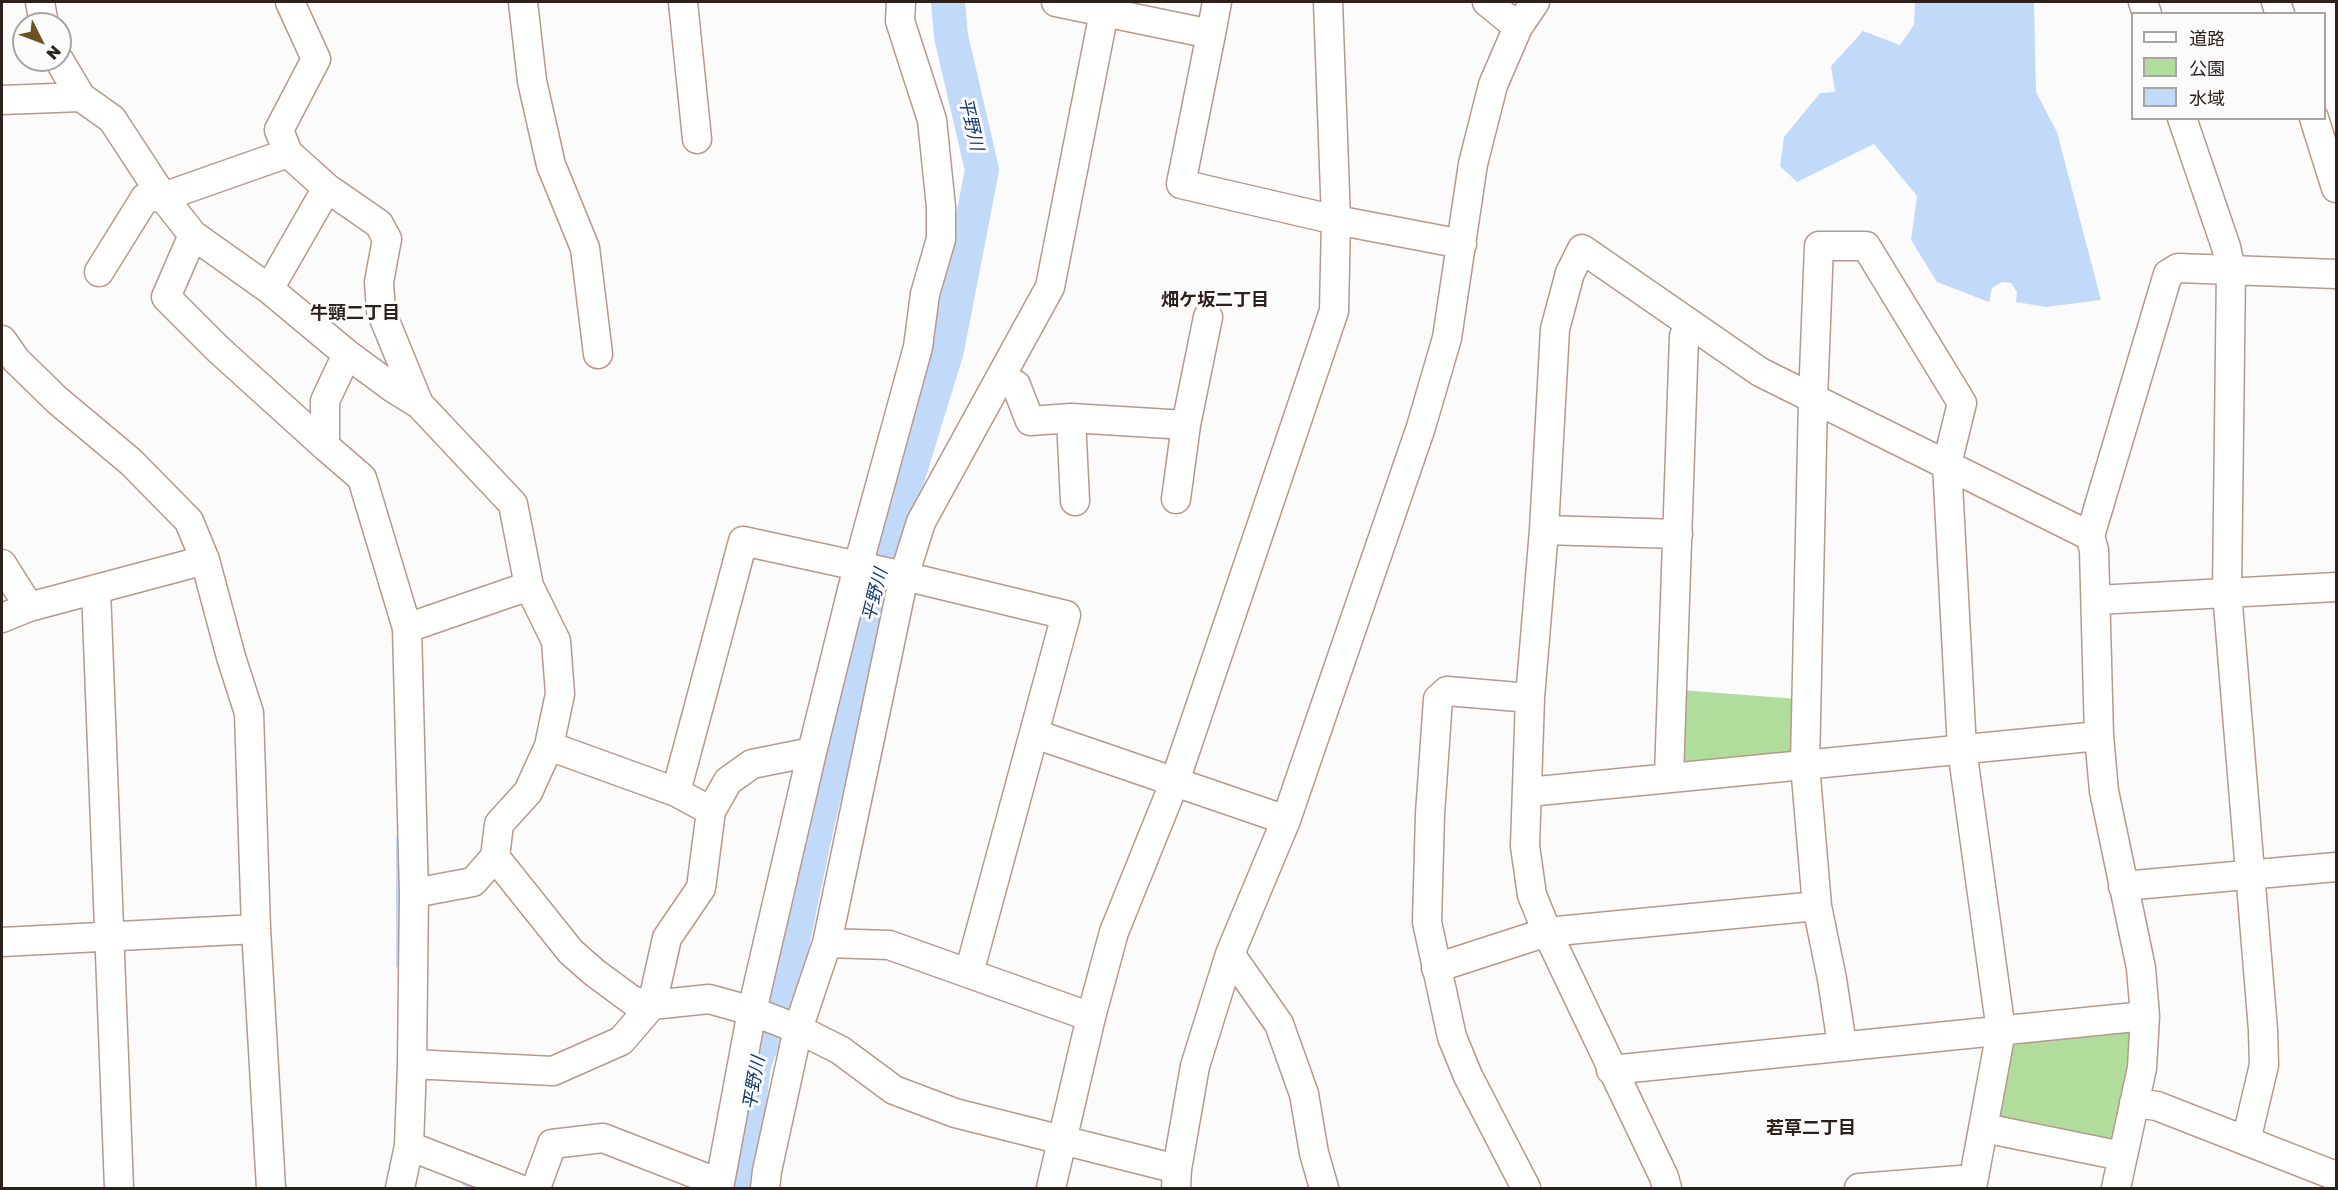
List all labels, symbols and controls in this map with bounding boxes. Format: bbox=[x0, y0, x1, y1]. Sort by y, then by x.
north arrow bbox=[12, 12, 72, 72]
legend bbox=[2131, 12, 2326, 120]
text: 道路 bbox=[2189, 27, 2225, 49]
text: N bbox=[42, 41, 65, 64]
text: 公園 bbox=[2189, 57, 2225, 79]
text: 水域 bbox=[2189, 87, 2225, 109]
water label: 平野川 bbox=[954, 95, 988, 153]
district label: 畑ケ坂二丁目 bbox=[1161, 289, 1269, 311]
district label: 牛頸二丁目 bbox=[310, 302, 400, 324]
water label: 平野川 bbox=[858, 566, 892, 624]
water label: 平野川 bbox=[739, 1055, 769, 1111]
district label: 若草二丁目 bbox=[1766, 1117, 1856, 1139]

